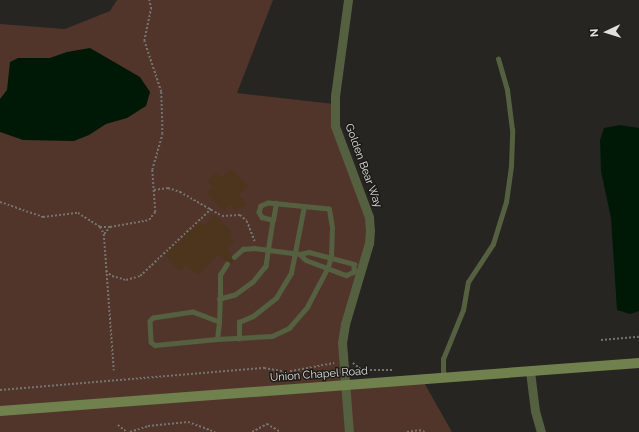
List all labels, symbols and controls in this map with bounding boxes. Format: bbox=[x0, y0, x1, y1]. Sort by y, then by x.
north arrow bbox=[587, 12, 627, 52]
text: N bbox=[588, 28, 601, 38]
street label: Golden Bear Way bbox=[342, 122, 384, 210]
street label: Union Chapel Road bbox=[270, 365, 368, 385]

